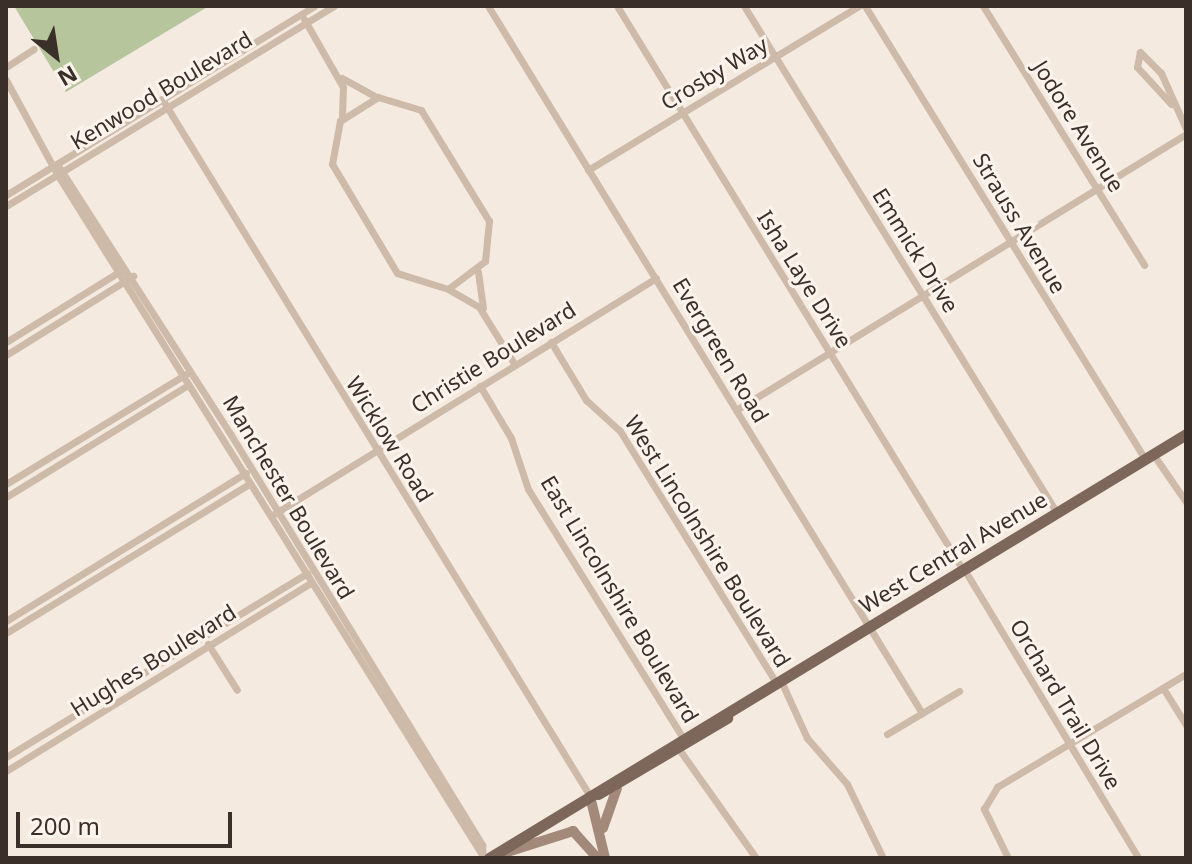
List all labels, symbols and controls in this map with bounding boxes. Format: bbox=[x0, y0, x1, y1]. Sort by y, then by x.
north arrow bbox=[16, 16, 96, 96]
street label: Kenwood Boulevard bbox=[65, 25, 257, 155]
street label: Crosby Way bbox=[656, 31, 772, 115]
street label: Jodore Avenue bbox=[1028, 55, 1130, 197]
text: N bbox=[53, 59, 83, 94]
street label: Strauss Avenue bbox=[968, 148, 1072, 298]
street label: Emmick Drive bbox=[867, 183, 965, 317]
street label: Isha Laye Drive bbox=[752, 205, 858, 353]
street label: Evergreen Road bbox=[667, 273, 775, 427]
street label: Christie Boulevard bbox=[406, 296, 580, 418]
street label: Wicklow Road bbox=[341, 371, 439, 507]
street label: Manchester Boulevard bbox=[218, 390, 360, 604]
street label: West Lincolnshire Boulevard bbox=[620, 410, 796, 672]
street label: East Lincolnshire Boulevard bbox=[536, 471, 704, 727]
street label: West Central Avenue bbox=[854, 486, 1052, 618]
street label: Hughes Boulevard bbox=[65, 598, 241, 722]
street label: Orchard Trail Drive bbox=[1005, 614, 1127, 794]
scale bar bbox=[20, 796, 236, 846]
text: 200 m bbox=[30, 809, 100, 842]

